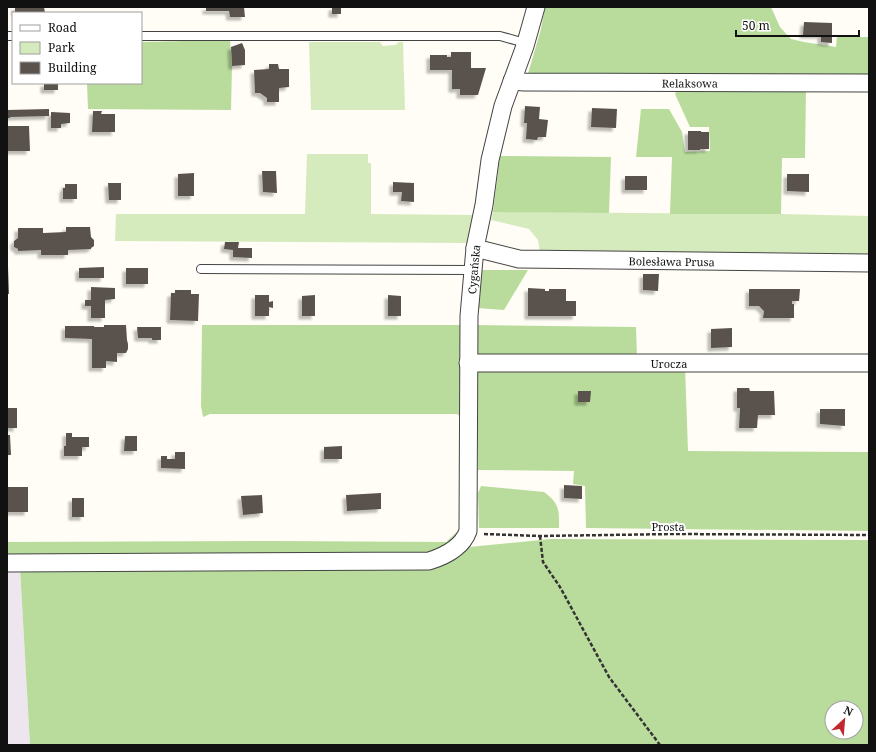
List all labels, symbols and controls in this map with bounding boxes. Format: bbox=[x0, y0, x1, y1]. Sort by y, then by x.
legend bbox=[12, 12, 142, 84]
scale bar bbox=[736, 12, 859, 38]
text: 50 m bbox=[742, 17, 770, 34]
text: Road bbox=[48, 19, 78, 36]
text: Park bbox=[48, 39, 76, 56]
text: Building bbox=[48, 59, 97, 76]
street label: Relaksowa bbox=[662, 75, 718, 90]
street label: Cygańska bbox=[463, 243, 483, 295]
street label: Bolesława Prusa bbox=[628, 253, 715, 269]
street label: Urocza bbox=[651, 356, 687, 371]
street label: Prosta bbox=[651, 519, 685, 534]
north arrow bbox=[824, 700, 864, 740]
text: N bbox=[841, 702, 856, 719]

